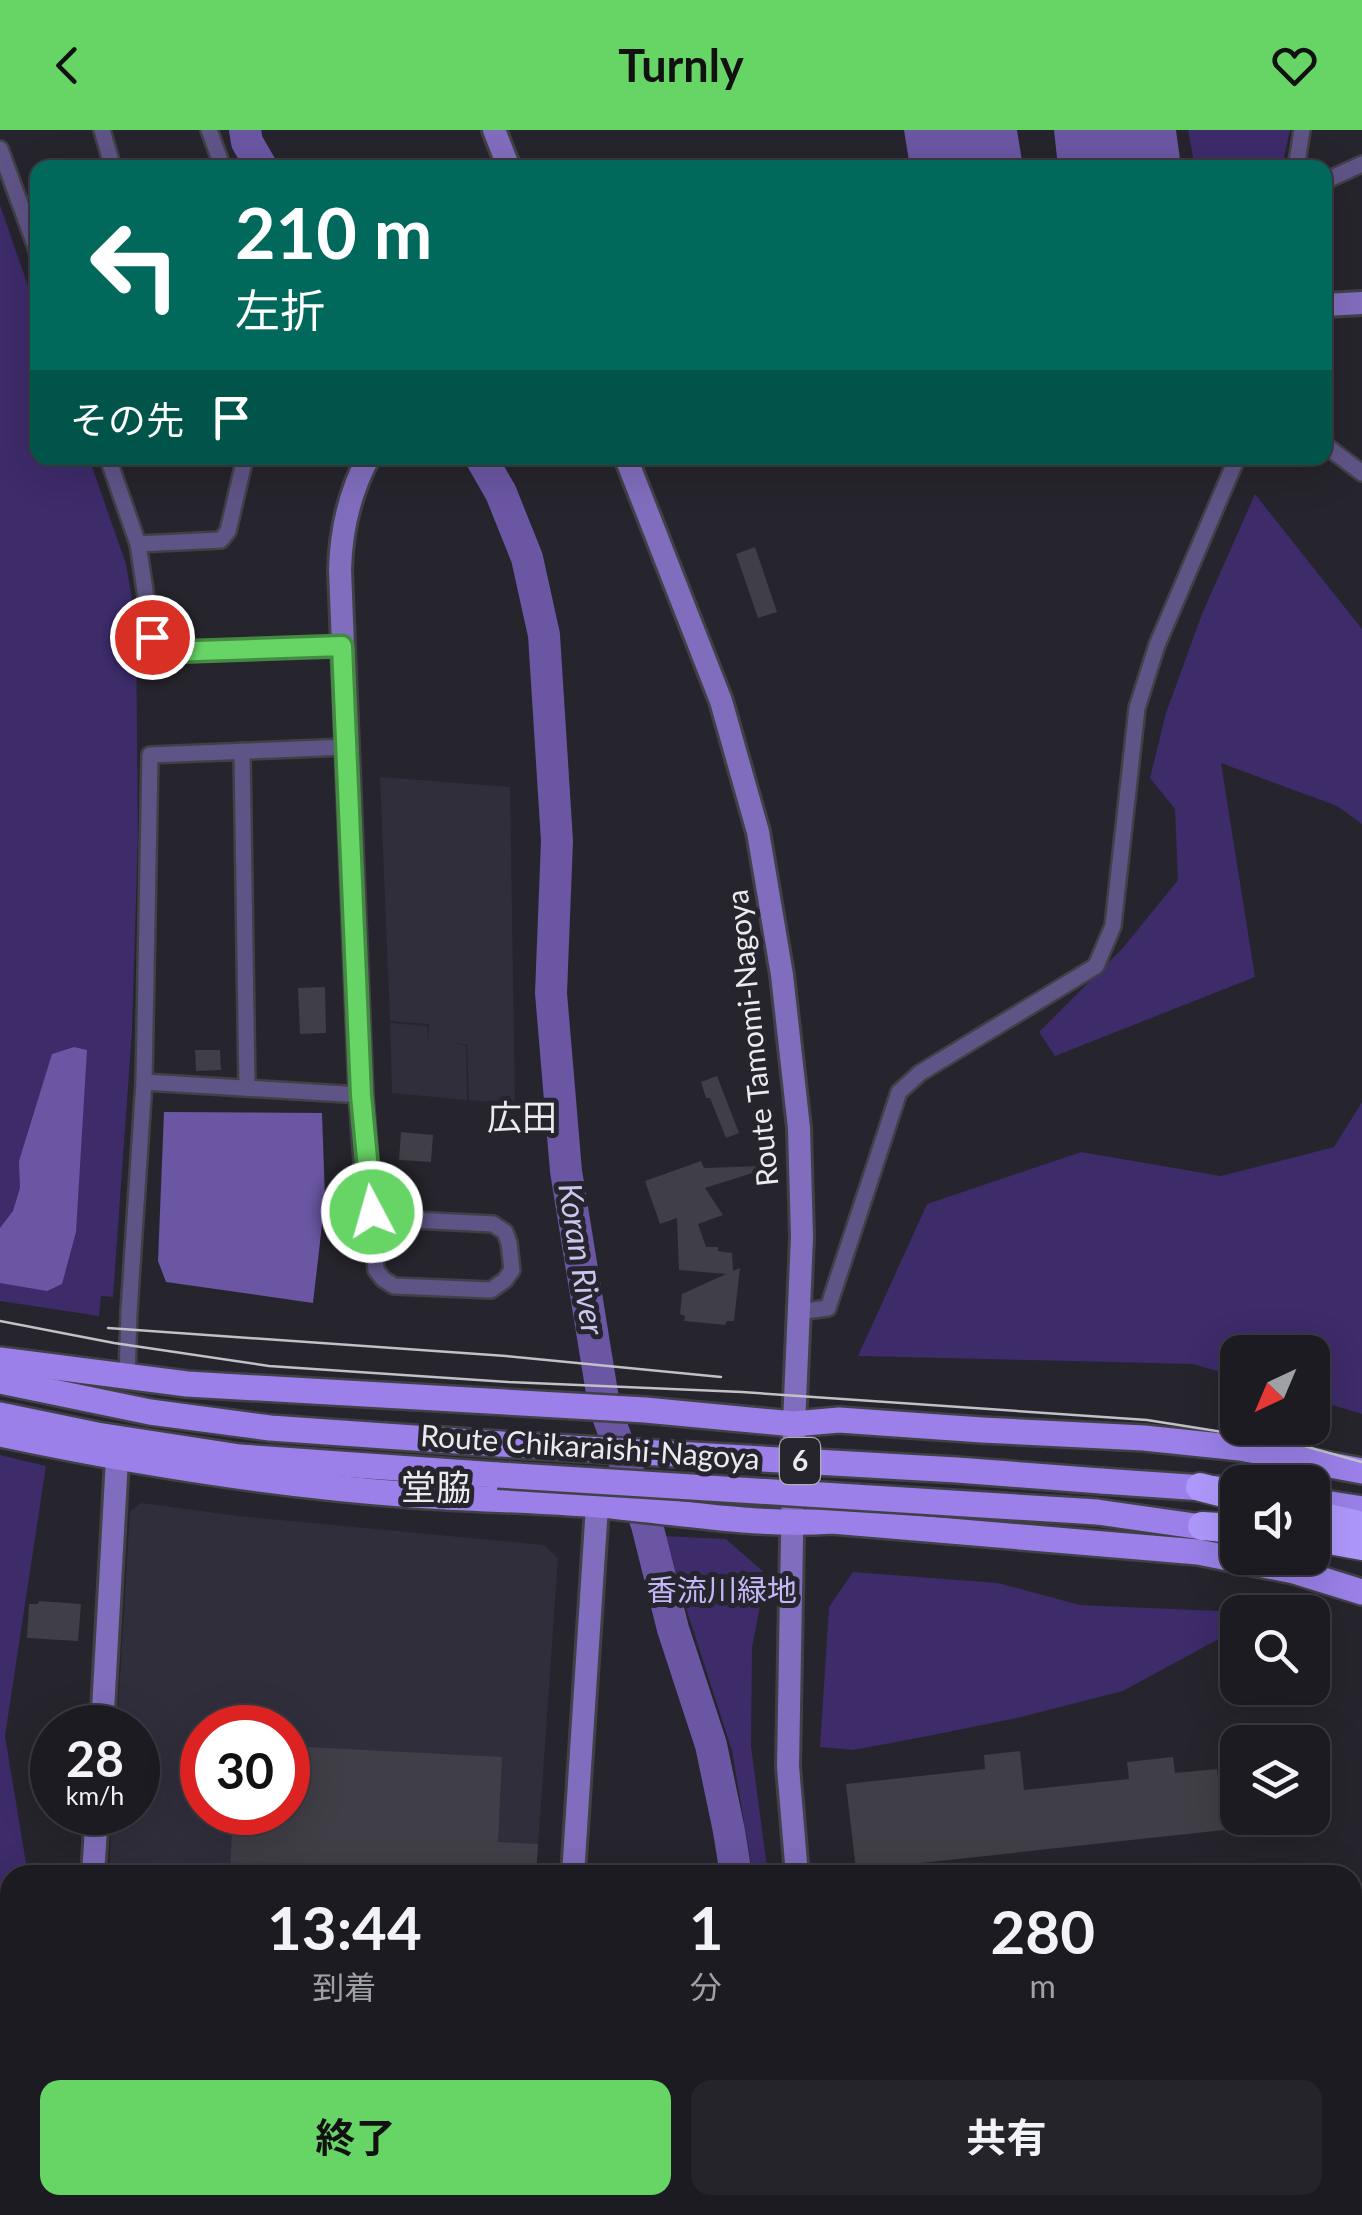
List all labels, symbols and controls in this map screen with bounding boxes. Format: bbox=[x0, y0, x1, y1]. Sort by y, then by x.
icon: back bbox=[40, 38, 95, 93]
text: Turnly bbox=[618, 38, 744, 92]
icon: heart bbox=[1267, 38, 1322, 93]
text: 210 m bbox=[235, 190, 432, 274]
icon: left bbox=[70, 200, 200, 330]
text: 左折 bbox=[235, 283, 325, 337]
icon: arrive bbox=[204, 390, 259, 445]
text: その先 bbox=[70, 396, 184, 442]
pin bbox=[110, 595, 195, 680]
icon: arrive bbox=[125, 610, 180, 665]
street label: Route Tamomi-Nagoya bbox=[718, 888, 784, 1188]
district label: 広田 bbox=[487, 1095, 557, 1137]
position arrow bbox=[320, 1160, 424, 1264]
water label: Koran River bbox=[551, 1180, 614, 1338]
north arrow bbox=[1220, 1335, 1330, 1445]
map controls bbox=[1220, 1335, 1330, 1835]
street label: Route Chikaraishi-Nagoya bbox=[419, 1416, 761, 1476]
road number: 6 bbox=[780, 1438, 820, 1484]
district label: 堂脇 bbox=[401, 1465, 471, 1507]
button: sound bbox=[1220, 1465, 1330, 1575]
park label: 香流川緑地 bbox=[647, 1571, 797, 1607]
button: search bbox=[1220, 1595, 1330, 1705]
speed limit sign: 30 bbox=[180, 1705, 310, 1835]
button: layers bbox=[1220, 1725, 1330, 1835]
text: 28 bbox=[66, 1728, 124, 1788]
text: km/h bbox=[66, 1780, 124, 1810]
text: 13:44 bbox=[267, 1891, 422, 1963]
text: 1 bbox=[689, 1891, 724, 1963]
text: 280 bbox=[991, 1895, 1095, 1967]
text: m bbox=[1030, 1966, 1056, 2005]
text: 到着 bbox=[312, 1967, 376, 2006]
text: 分 bbox=[690, 1967, 722, 2006]
button: 終了 bbox=[40, 2080, 671, 2195]
button: 共有 bbox=[691, 2080, 1322, 2195]

